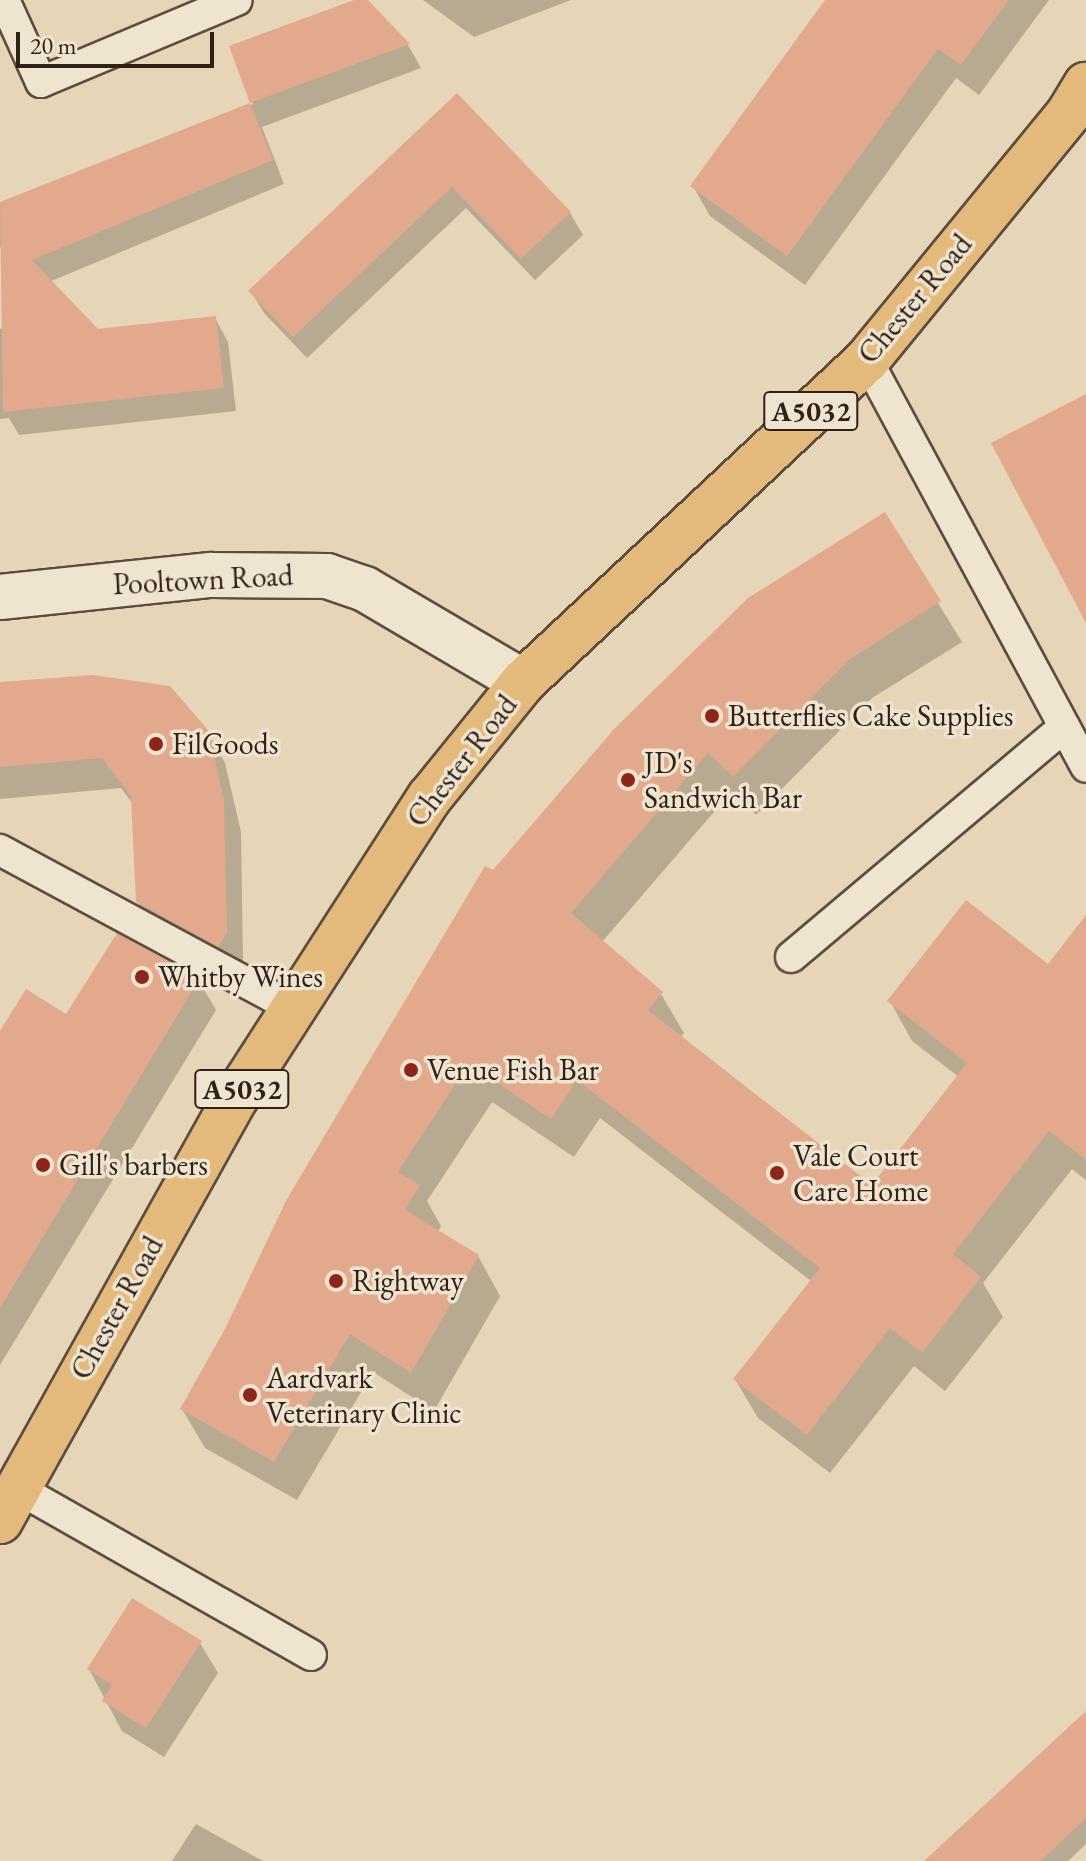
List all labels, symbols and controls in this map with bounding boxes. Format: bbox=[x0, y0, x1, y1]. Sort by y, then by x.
scale bar bbox=[20, 16, 218, 66]
text: 20 m bbox=[30, 30, 77, 61]
street label: Chester Road bbox=[850, 227, 980, 371]
road number: A5032 bbox=[763, 387, 859, 435]
street label: Pooltown Road bbox=[112, 557, 294, 603]
street label: Chester Road bbox=[399, 688, 525, 834]
place label: Butterflies Cake Supplies bbox=[728, 698, 1013, 734]
marker: Butterflies Cake Supplies bbox=[703, 707, 721, 725]
place label: FilGoods bbox=[172, 726, 278, 762]
marker: FilGoods bbox=[147, 735, 165, 753]
place label: JD's Sandwich Bar bbox=[644, 745, 802, 816]
marker: JD's Sandwich Bar bbox=[619, 771, 637, 789]
place label: Whitby Wines bbox=[158, 959, 323, 995]
marker: Whitby Wines bbox=[133, 968, 151, 986]
place label: Venue Fish Bar bbox=[427, 1052, 599, 1088]
marker: Venue Fish Bar bbox=[402, 1061, 420, 1079]
road number: A5032 bbox=[194, 1065, 290, 1113]
place label: Vale Court Care Home bbox=[793, 1138, 928, 1208]
place label: Gill's barbers bbox=[59, 1147, 208, 1183]
marker: Gill's barbers bbox=[34, 1156, 52, 1174]
marker: Vale Court Care Home bbox=[768, 1164, 786, 1182]
street label: Chester Road bbox=[63, 1230, 171, 1386]
place label: Rightway bbox=[352, 1263, 464, 1299]
marker: Rightway bbox=[327, 1272, 345, 1290]
place label: Aardvark Veterinary Clinic bbox=[266, 1360, 462, 1430]
marker: Aardvark Veterinary Clinic bbox=[241, 1386, 259, 1404]

